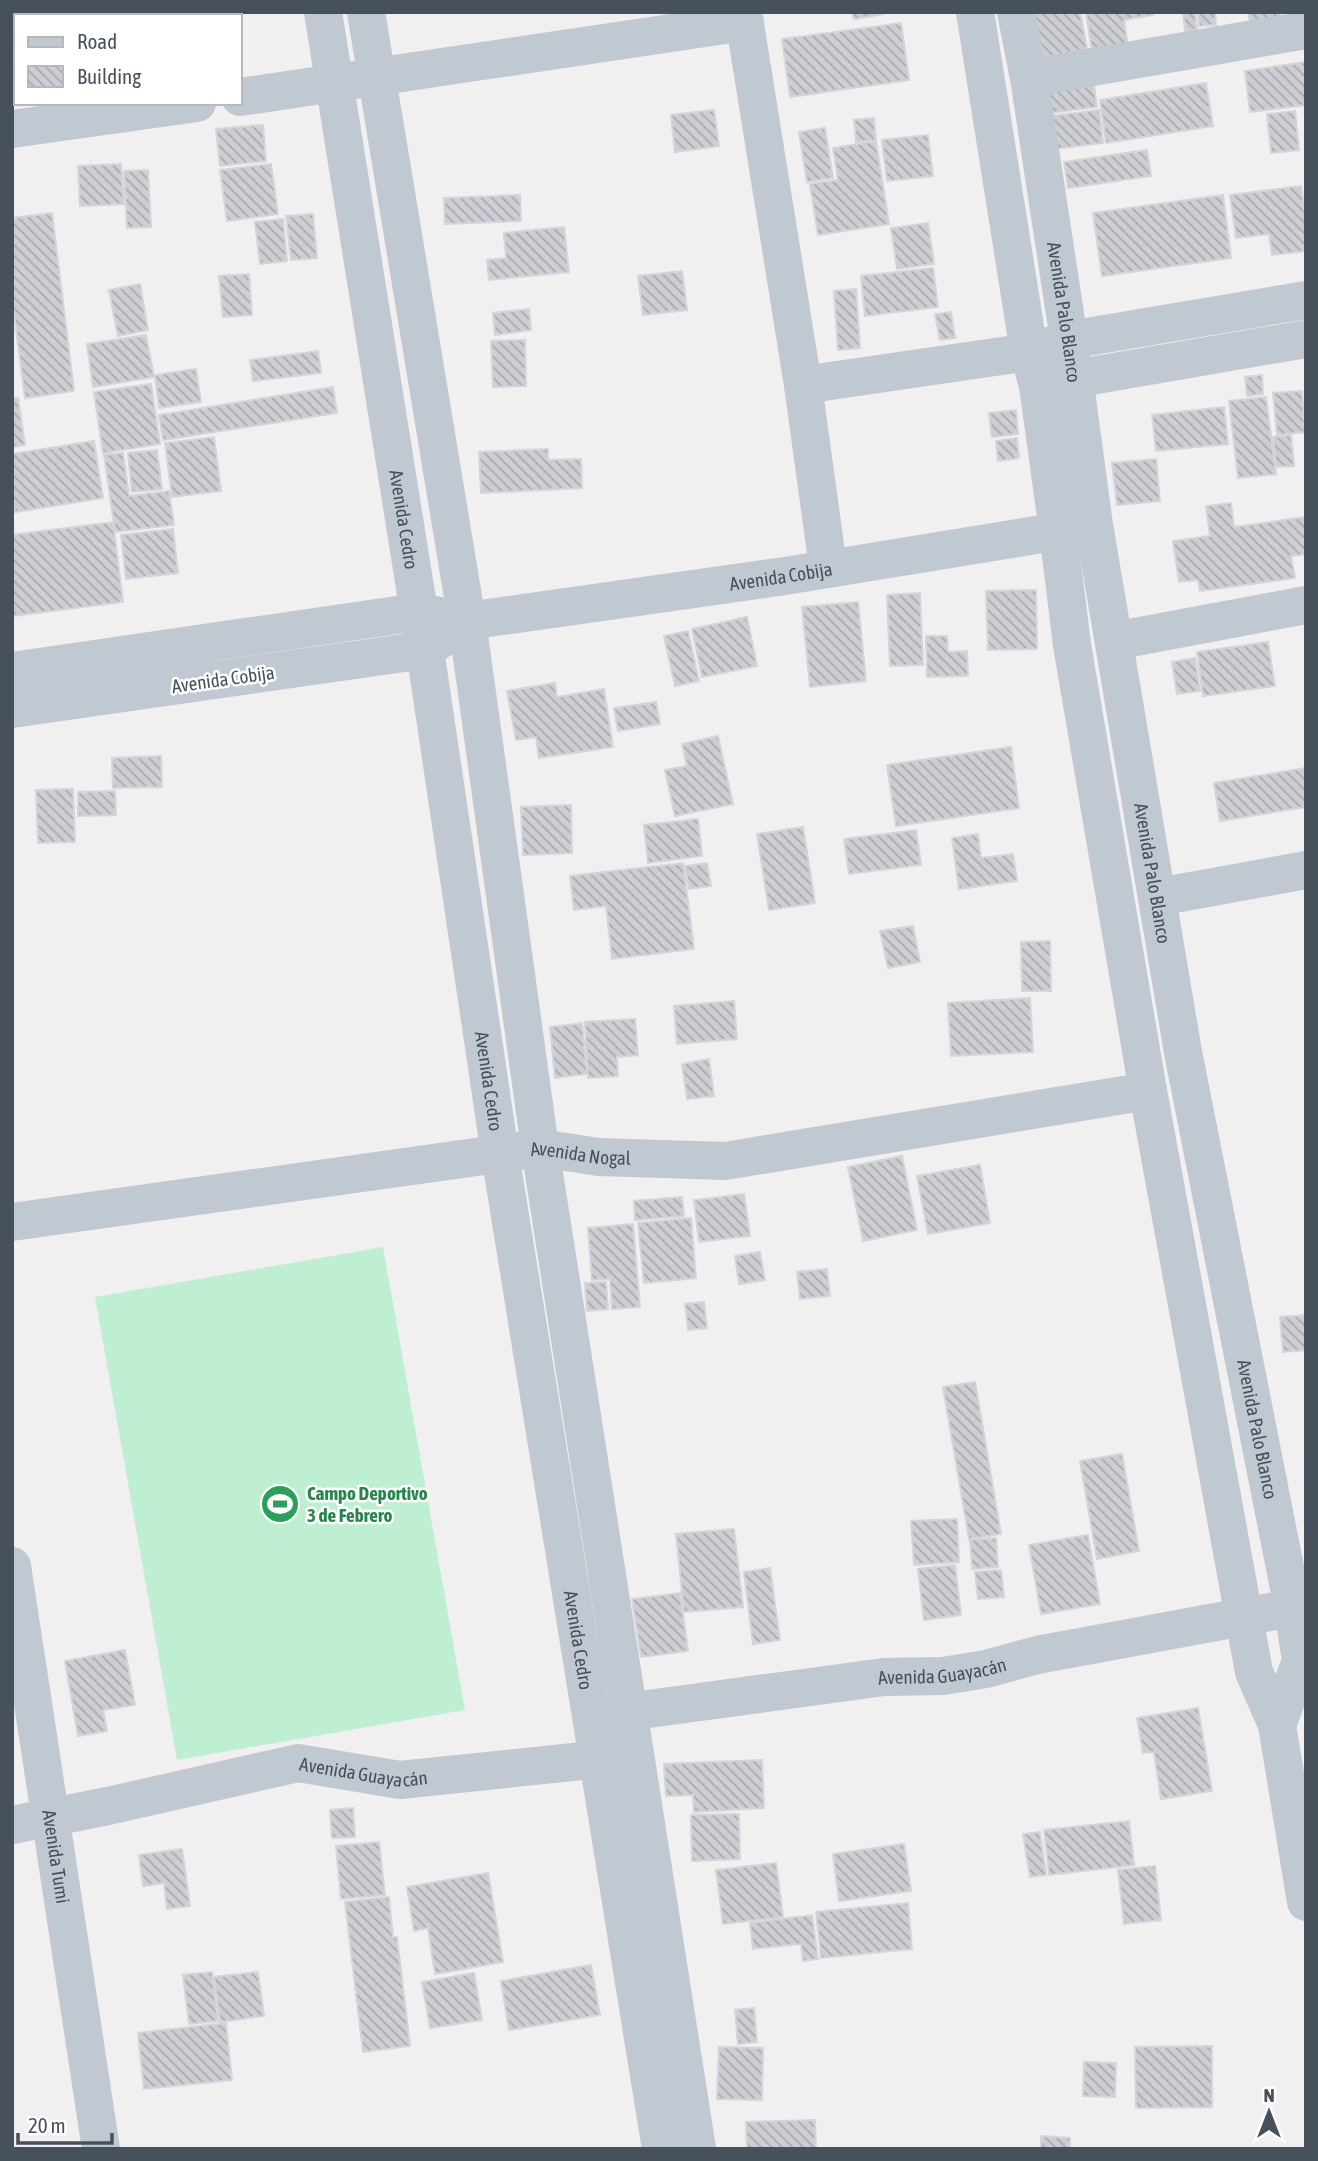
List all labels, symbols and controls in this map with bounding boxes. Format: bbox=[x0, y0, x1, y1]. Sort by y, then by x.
legend bbox=[14, 14, 242, 105]
text: Road bbox=[77, 29, 117, 53]
text: Building bbox=[77, 64, 141, 88]
street label: Avenida Palo Blanco bbox=[1043, 240, 1086, 384]
street label: Avenida Cedro bbox=[385, 468, 423, 571]
street label: Avenida Cobija bbox=[728, 557, 834, 595]
street label: Avenida Cobija bbox=[170, 661, 276, 697]
street label: Avenida Palo Blanco bbox=[1130, 801, 1175, 945]
street label: Avenida Cedro bbox=[471, 1030, 507, 1132]
street label: Avenida Nogal bbox=[529, 1137, 631, 1169]
street label: Avenida Palo Blanco bbox=[1233, 1357, 1282, 1501]
place label: Campo Deportivo 3 de Febrero bbox=[307, 1482, 428, 1526]
sports icon: Campo Deportivo 3 de Febrero bbox=[259, 1483, 301, 1525]
street label: Avenida Cedro bbox=[560, 1589, 598, 1691]
street label: Avenida Guayacán bbox=[876, 1653, 1009, 1689]
street label: Avenida Guayacán bbox=[298, 1752, 429, 1791]
street label: Avenida Tumi bbox=[38, 1808, 74, 1905]
north arrow bbox=[1234, 2077, 1304, 2147]
text: N bbox=[1263, 2084, 1275, 2106]
scale bar bbox=[18, 2102, 112, 2146]
text: 20 m bbox=[28, 2113, 66, 2137]

